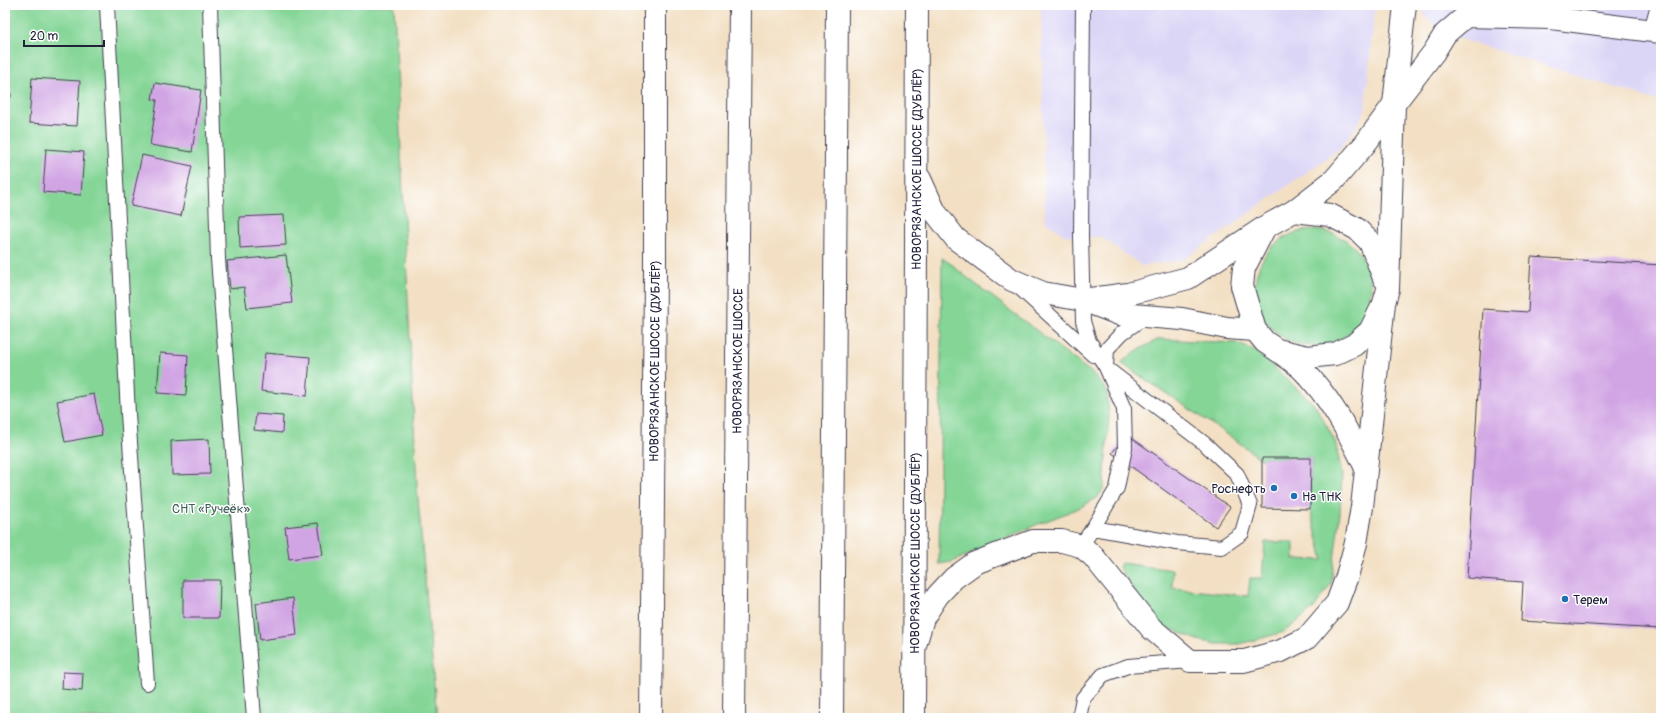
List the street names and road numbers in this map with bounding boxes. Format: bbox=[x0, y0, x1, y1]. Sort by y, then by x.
street label: НОВОРЯЗАНСКОЕ ШОССЕ (ДУБЛЁР) bbox=[909, 68, 926, 270]
street label: НОВОРЯЗАНСКОЕ ШОССЕ (ДУБЛЁР) bbox=[646, 260, 664, 462]
street label: НОВОРЯЗАНСКОЕ ШОССЕ bbox=[729, 288, 747, 434]
street label: НОВОРЯЗАНСКОЕ ШОССЕ (ДУБЛЁР) bbox=[907, 452, 924, 654]

